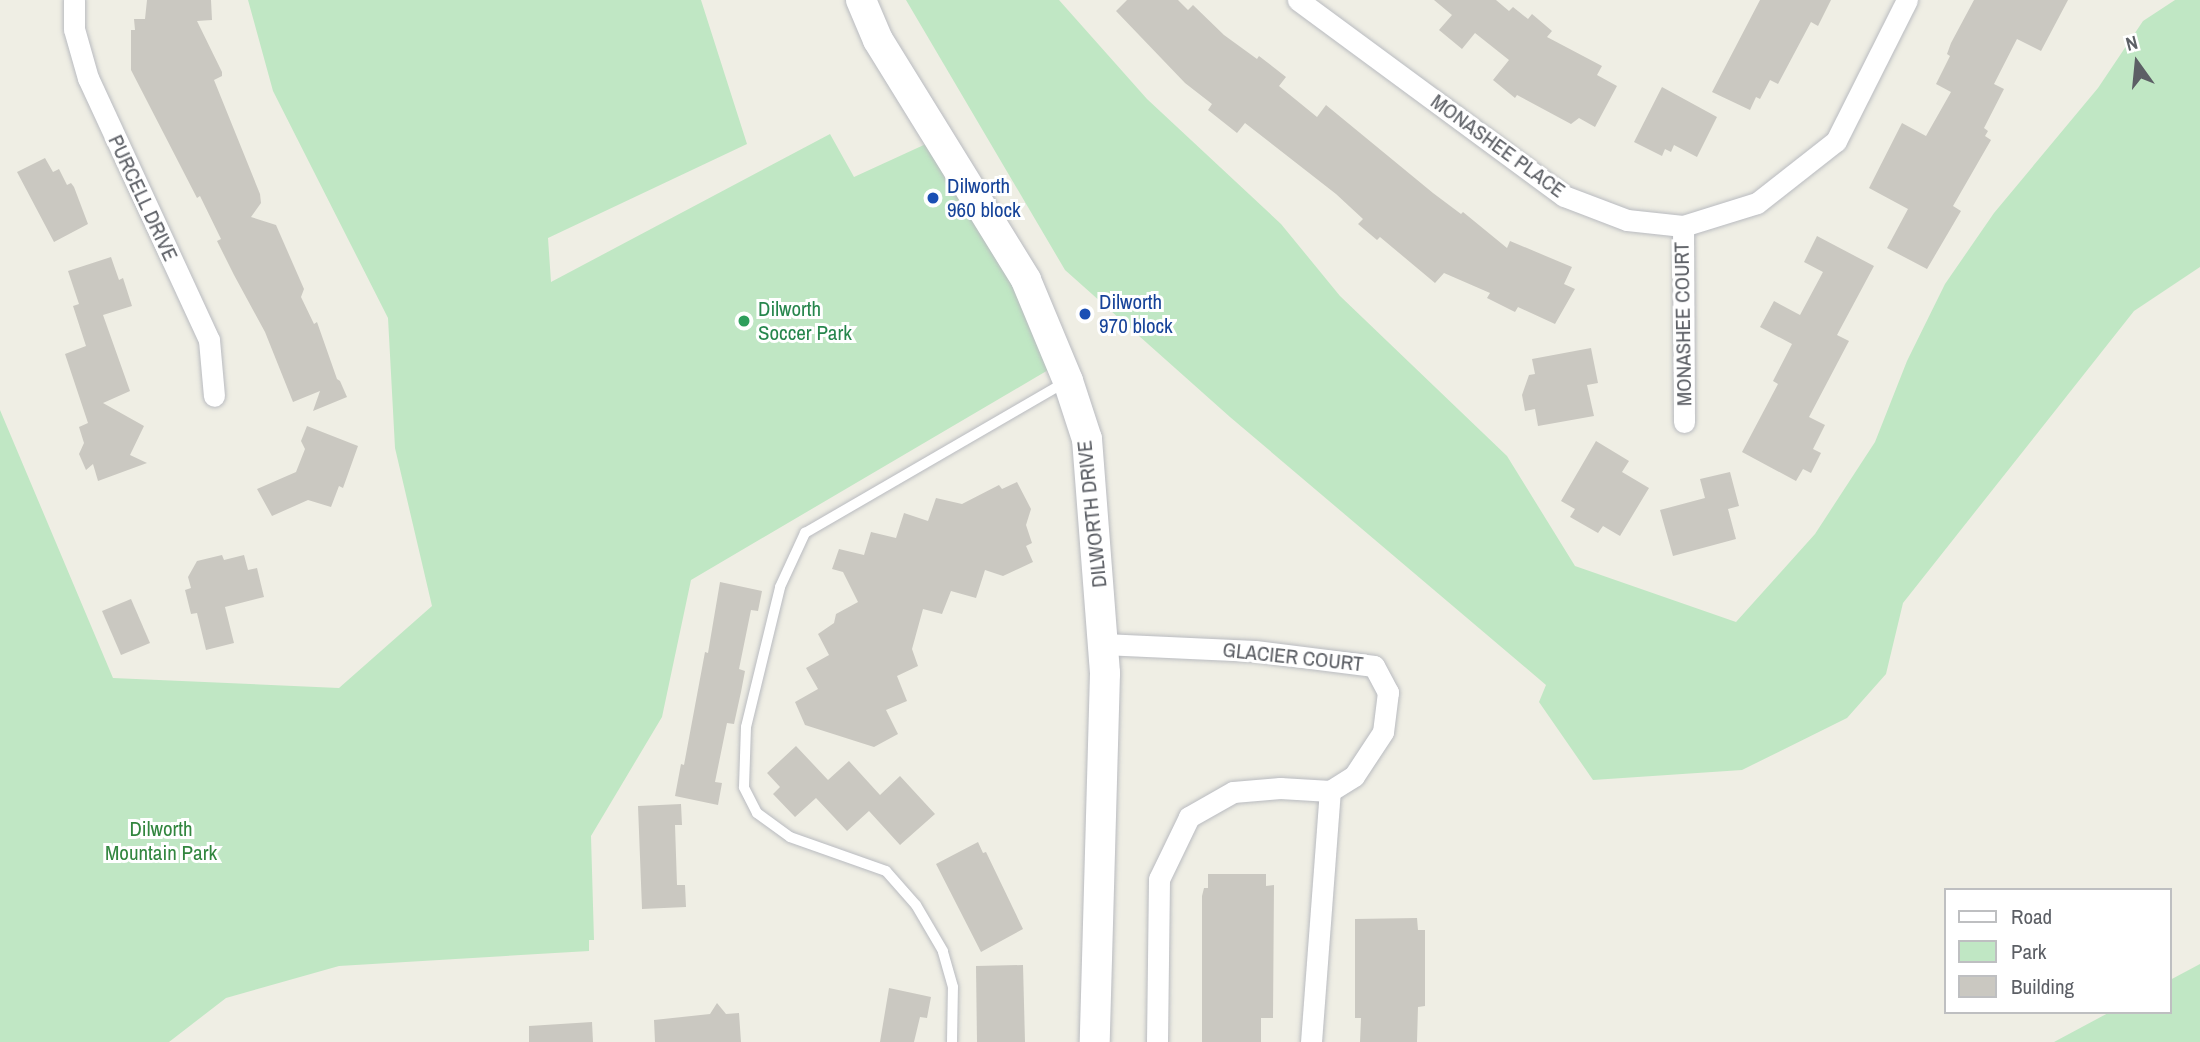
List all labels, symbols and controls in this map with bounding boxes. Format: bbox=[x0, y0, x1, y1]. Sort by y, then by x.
north arrow bbox=[2102, 28, 2172, 98]
text: N bbox=[2123, 29, 2140, 57]
street label: MONASHEE PLACE bbox=[1426, 89, 1570, 203]
street label: PURCELL DRIVE bbox=[103, 131, 183, 265]
place label: Dilworth 960 block bbox=[947, 173, 1021, 223]
marker: Dilworth 960 block bbox=[925, 190, 941, 206]
street label: MONASHEE COURT bbox=[1669, 242, 1697, 406]
place label: Dilworth 970 block bbox=[1099, 289, 1173, 339]
place label: Dilworth Soccer Park bbox=[758, 296, 852, 346]
marker: Dilworth 970 block bbox=[1077, 306, 1093, 322]
marker: Dilworth Soccer Park bbox=[736, 313, 752, 329]
street label: DILWORTH DRIVE bbox=[1072, 439, 1112, 589]
street label: GLACIER COURT bbox=[1221, 637, 1365, 677]
park label: Dilworth Mountain Park bbox=[105, 816, 217, 866]
legend bbox=[1944, 888, 2172, 1014]
text: Road bbox=[2011, 902, 2052, 931]
text: Park bbox=[2011, 937, 2046, 966]
text: Building bbox=[2011, 972, 2074, 1001]

